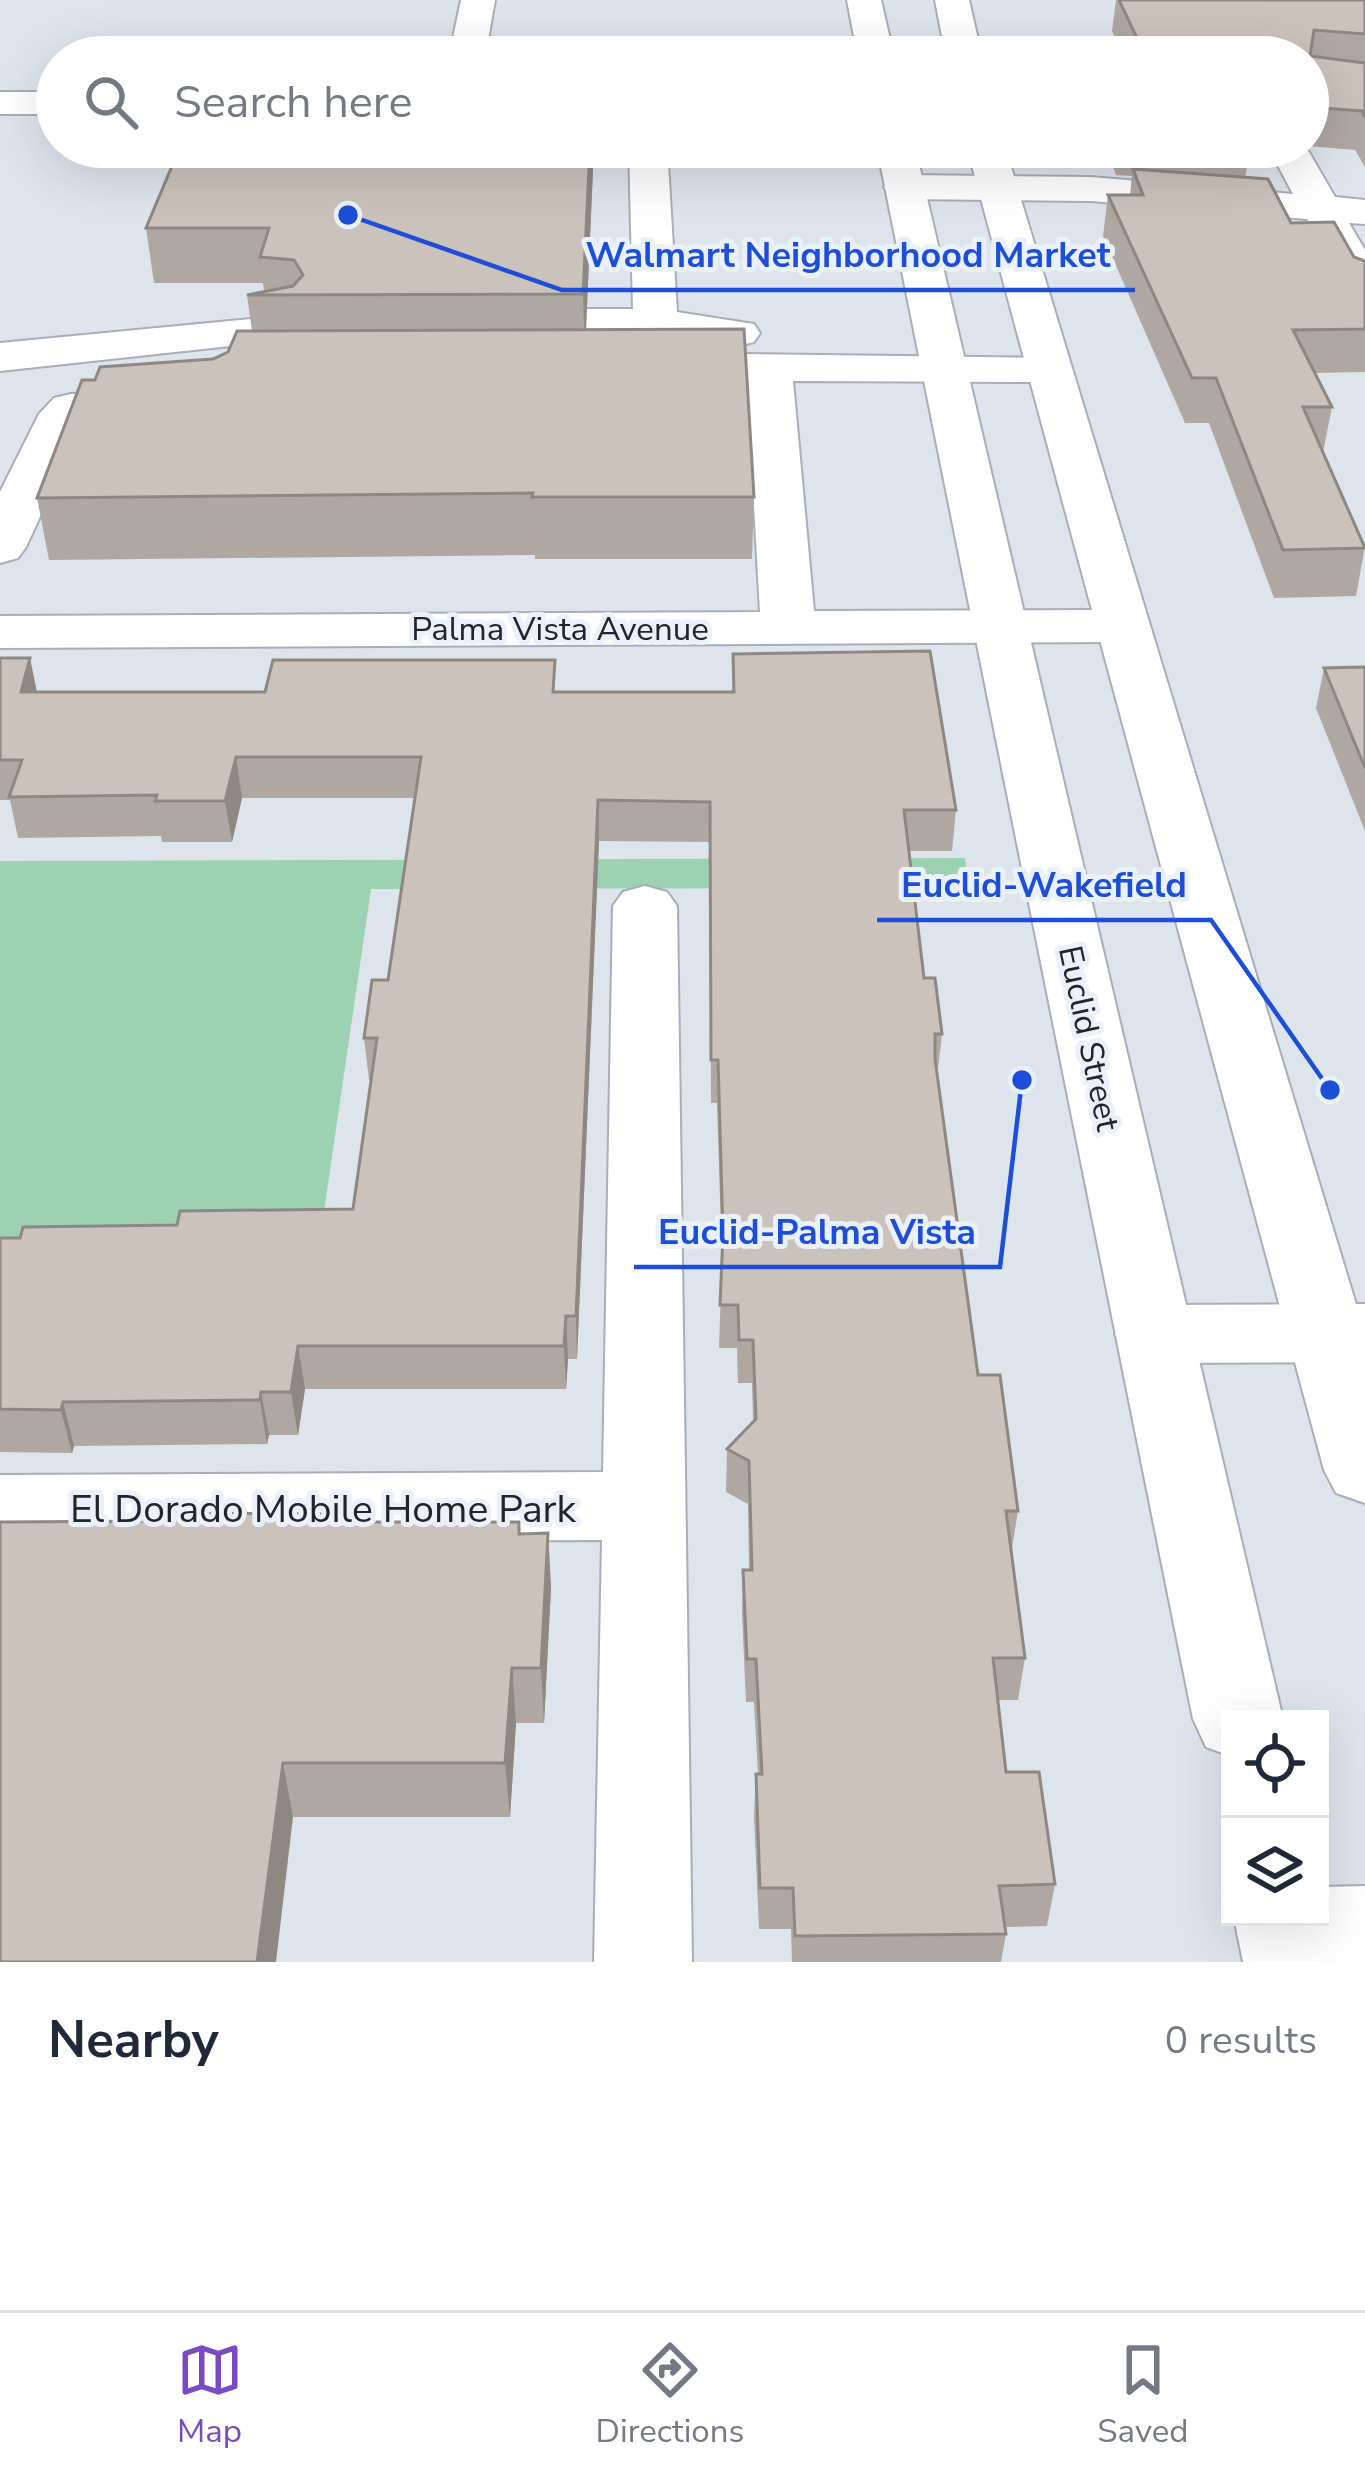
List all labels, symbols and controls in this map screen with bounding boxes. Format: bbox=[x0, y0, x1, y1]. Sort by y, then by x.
search box bbox=[36, 36, 1329, 168]
icon: search bbox=[78, 69, 144, 135]
text: Search here bbox=[174, 72, 413, 133]
callout: Walmart Neighborhood Market bbox=[562, 218, 1135, 290]
text: Walmart Neighborhood Market bbox=[586, 231, 1111, 280]
street label: Palma Vista Avenue bbox=[411, 607, 709, 652]
callout: Euclid-Wakefield bbox=[877, 848, 1211, 920]
text: Euclid-Wakefield bbox=[901, 861, 1187, 910]
street label: Euclid Street bbox=[1047, 942, 1130, 1135]
callout: Euclid-Palma Vista bbox=[634, 1195, 1000, 1267]
text: Euclid-Palma Vista bbox=[658, 1208, 976, 1257]
street label: El Dorado Mobile Home Park bbox=[70, 1483, 577, 1536]
map controls bbox=[1221, 1710, 1329, 1926]
button: locate bbox=[1221, 1710, 1329, 1818]
button: layers bbox=[1221, 1818, 1329, 1926]
text: Nearby bbox=[48, 2005, 219, 2075]
text: 0 results bbox=[1165, 2014, 1317, 2067]
tab: Map bbox=[177, 2337, 243, 2454]
tab: Directions bbox=[596, 2337, 744, 2454]
tab: Saved bbox=[1097, 2337, 1188, 2454]

